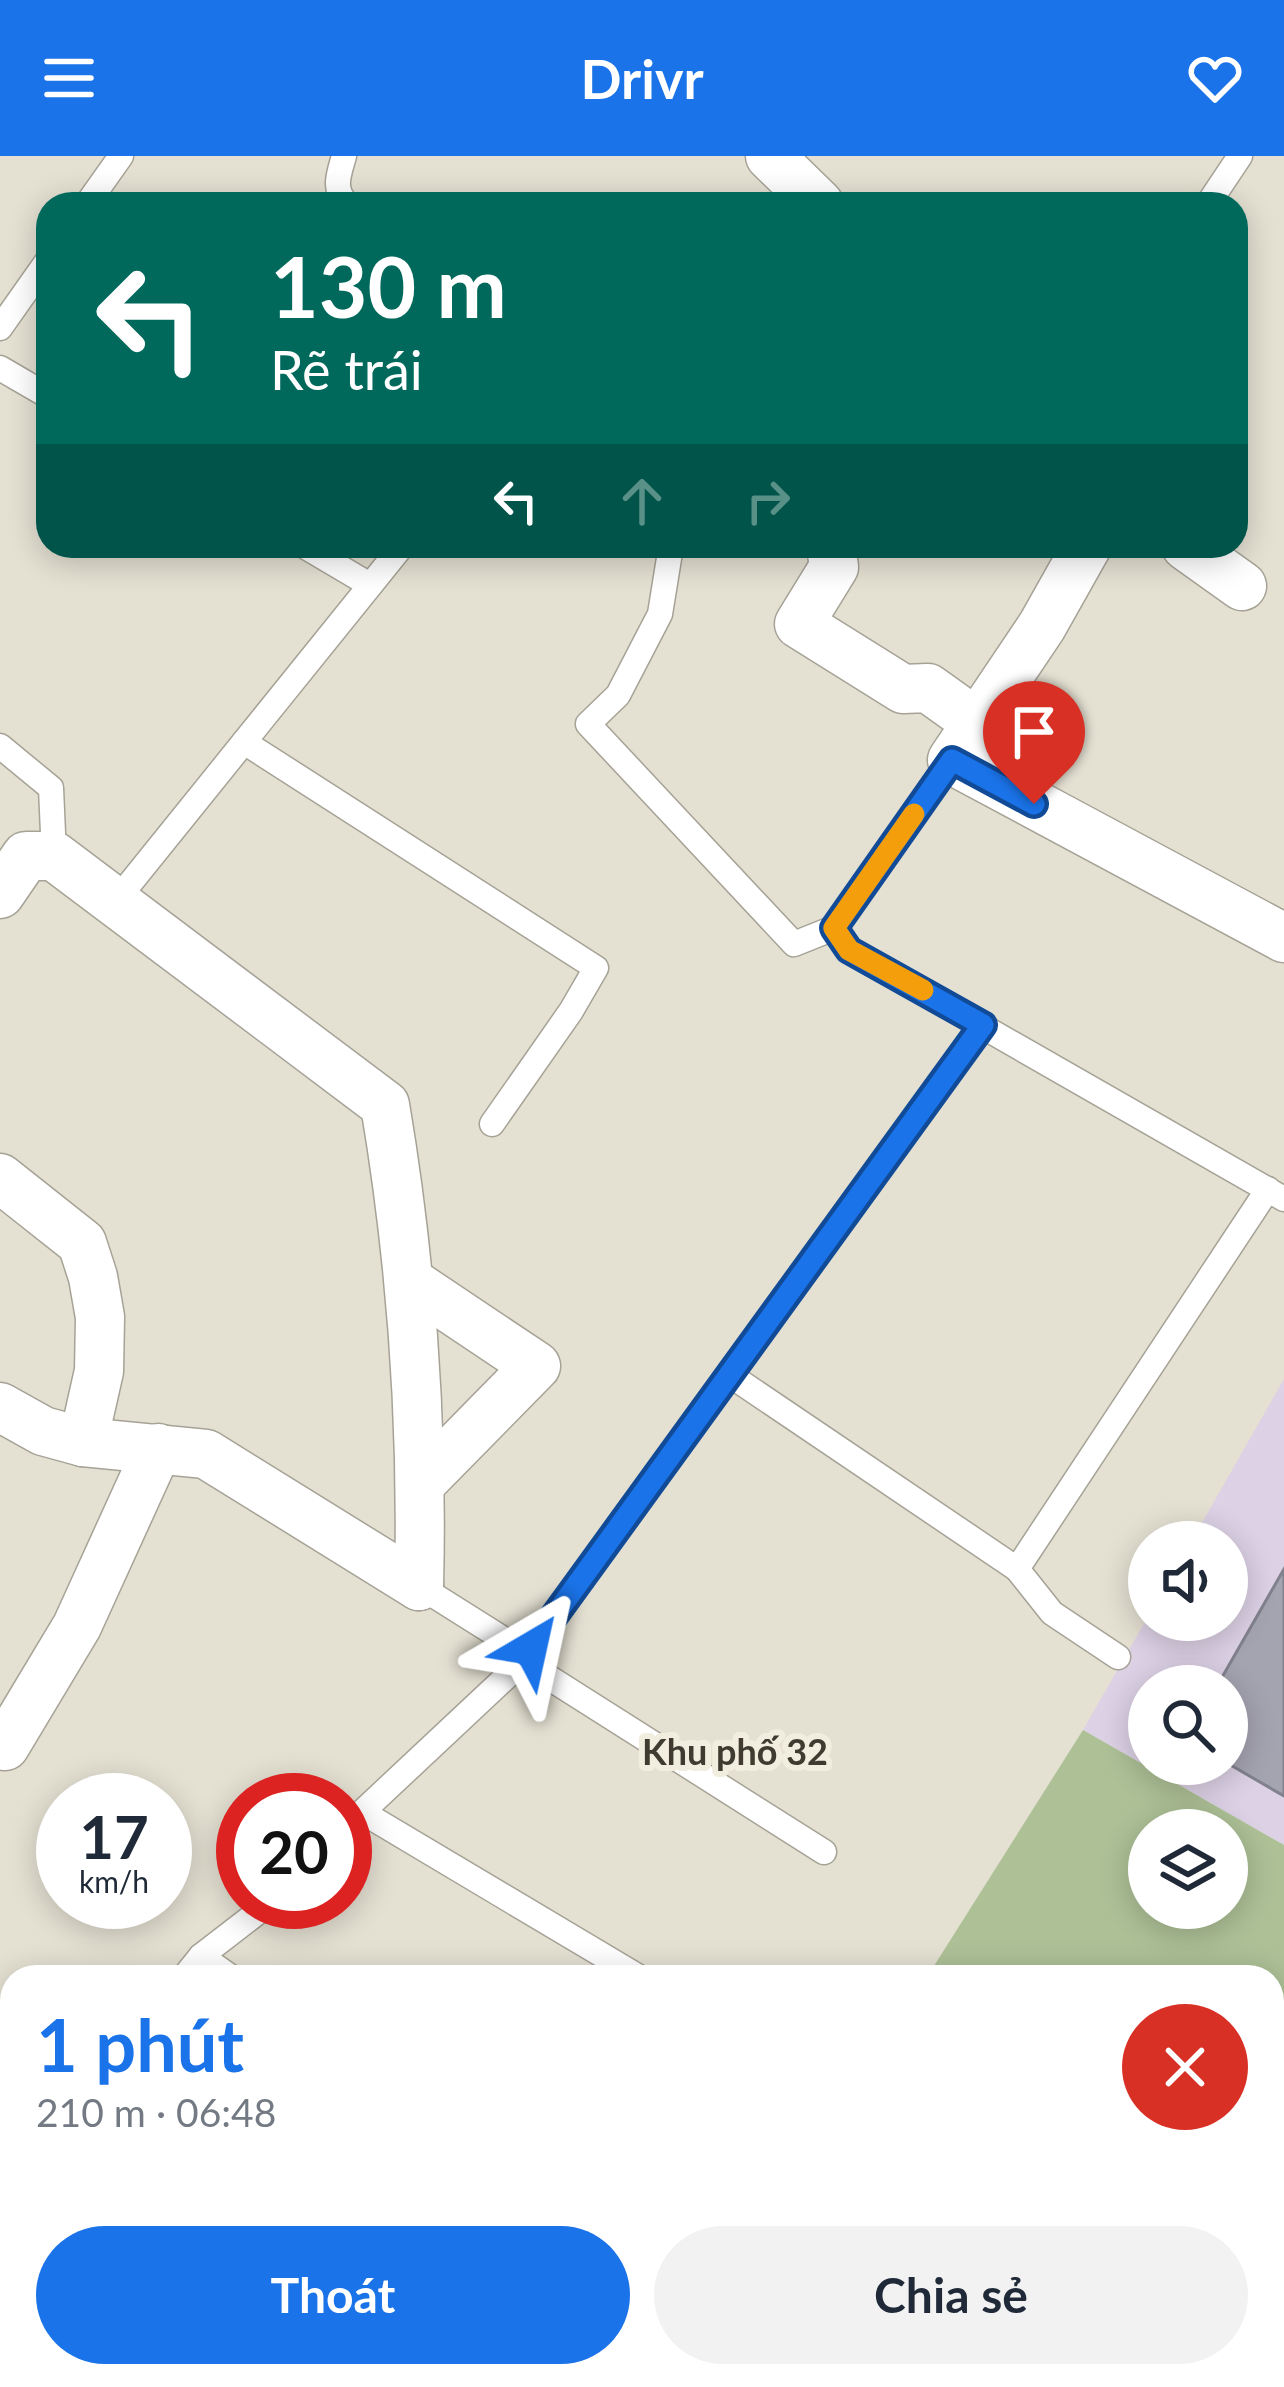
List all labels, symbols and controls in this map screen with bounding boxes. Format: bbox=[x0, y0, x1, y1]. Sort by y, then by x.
icon: menu bbox=[36, 45, 102, 111]
icon: heart bbox=[1182, 45, 1248, 111]
text: Drivr bbox=[580, 46, 704, 111]
text: 130 m bbox=[270, 235, 507, 336]
icon: left bbox=[72, 240, 228, 396]
text: Rẽ trái bbox=[270, 337, 423, 402]
icon: left bbox=[483, 468, 549, 534]
icon: ahead bbox=[609, 468, 675, 534]
icon: right bbox=[735, 468, 801, 534]
pin bbox=[983, 681, 1085, 804]
icon: arrive bbox=[1001, 699, 1067, 765]
map controls bbox=[1128, 1521, 1248, 1929]
button: sound bbox=[1128, 1521, 1248, 1641]
position arrow bbox=[468, 1585, 594, 1711]
button: search bbox=[1128, 1665, 1248, 1785]
district label: Khu phố 32 bbox=[642, 1729, 828, 1773]
speed limit sign: 20 bbox=[216, 1773, 372, 1929]
text: 17 bbox=[79, 1800, 149, 1872]
button: layers bbox=[1128, 1809, 1248, 1929]
text: km/h bbox=[79, 1863, 149, 1899]
text: 1 phút bbox=[36, 2001, 244, 2087]
button: close bbox=[1122, 2004, 1248, 2130]
text: 210 m · 06:48 bbox=[36, 2089, 276, 2135]
button: Thoát bbox=[36, 2226, 630, 2364]
button: Chia sẻ bbox=[654, 2226, 1248, 2364]

